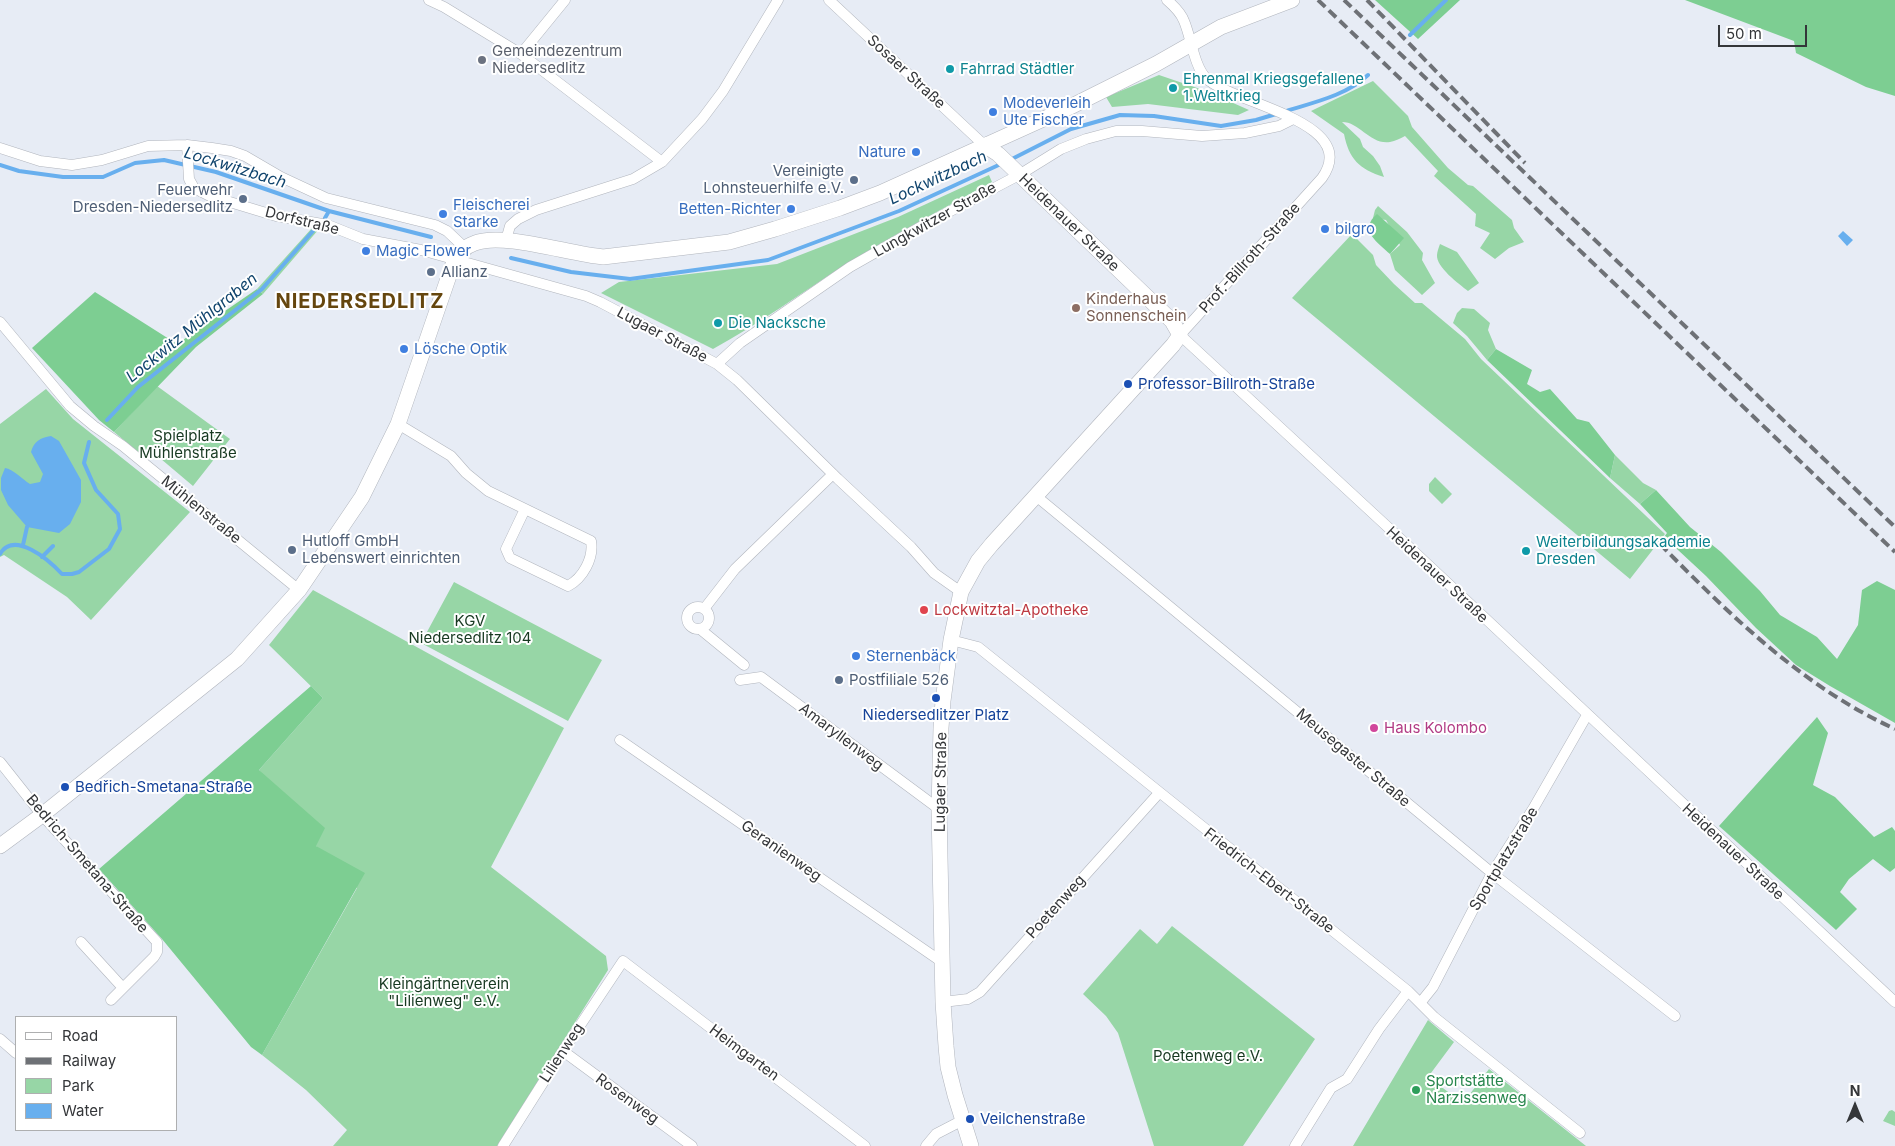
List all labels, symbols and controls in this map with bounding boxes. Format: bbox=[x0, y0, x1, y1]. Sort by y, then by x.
scale bar bbox=[1720, 15, 1809, 47]
text: 50 m bbox=[1726, 24, 1762, 43]
street label: Sosaer Straße bbox=[863, 31, 949, 113]
place label: Gemeindezentrum Niedersedlitz bbox=[492, 42, 622, 77]
marker: Gemeindezentrum Niedersedlitz bbox=[476, 54, 488, 66]
place label: Fahrrad Städtler bbox=[960, 60, 1074, 78]
marker: Fahrrad Städtler bbox=[944, 63, 956, 75]
place label: Ehrenmal Kriegsgefallene 1.Weltkrieg bbox=[1183, 70, 1364, 105]
marker: Ehrenmal Kriegsgefallene 1.Weltkrieg bbox=[1167, 82, 1179, 94]
place label: Modeverleih Ute Fischer bbox=[1003, 94, 1091, 129]
marker: Modeverleih Ute Fischer bbox=[987, 106, 999, 118]
water label: Lockwitzbach bbox=[182, 143, 288, 193]
place label: Nature bbox=[858, 143, 906, 161]
marker: Nature bbox=[910, 146, 922, 158]
water label: Lockwitzbach bbox=[886, 147, 990, 209]
place label: Vereinigte Lohnsteuerhilfe e.V. bbox=[703, 162, 844, 197]
street label: Heidenauer Straße bbox=[1015, 170, 1123, 276]
marker: Vereinigte Lohnsteuerhilfe e.V. bbox=[848, 174, 860, 186]
street label: Lungkwitzer Straße bbox=[870, 179, 1000, 261]
place label: Feuerwehr Dresden-Niedersedlitz bbox=[73, 181, 233, 216]
marker: Feuerwehr Dresden-Niedersedlitz bbox=[237, 193, 249, 205]
place label: Fleischerei Starke bbox=[453, 196, 530, 231]
street label: Prof.-Billroth-Straße bbox=[1196, 199, 1304, 317]
place label: Betten-Richter bbox=[679, 200, 781, 218]
street label: Dorfstraße bbox=[263, 203, 341, 239]
marker: Betten-Richter bbox=[785, 203, 797, 215]
marker: Fleischerei Starke bbox=[437, 208, 449, 220]
place label: bilgro bbox=[1335, 220, 1375, 238]
marker: bilgro bbox=[1319, 223, 1331, 235]
place label: Magic Flower bbox=[376, 242, 471, 260]
marker: Magic Flower bbox=[360, 245, 372, 257]
place label: Allianz bbox=[441, 263, 488, 281]
marker: Allianz bbox=[425, 266, 437, 278]
water label: Lockwitz Mühlgraben bbox=[123, 269, 261, 387]
district label: NIEDERSEDLITZ bbox=[274, 290, 446, 314]
place label: Kinderhaus Sonnenschein bbox=[1086, 290, 1187, 325]
marker: Kinderhaus Sonnenschein bbox=[1070, 302, 1082, 314]
street label: Lugaer Straße bbox=[614, 304, 710, 366]
place label: Die Nacksche bbox=[728, 314, 826, 332]
marker: Die Nacksche bbox=[712, 317, 724, 329]
place label: Lösche Optik bbox=[414, 340, 507, 358]
marker: Lösche Optik bbox=[398, 343, 410, 355]
place label: Professor-Billroth-Straße bbox=[1138, 375, 1315, 393]
marker: Professor-Billroth-Straße bbox=[1122, 378, 1134, 390]
park label: Spielplatz Mühlenstraße bbox=[139, 427, 237, 462]
street label: Mühlenstraße bbox=[157, 472, 245, 548]
street label: Heidenauer Straße bbox=[1382, 523, 1492, 627]
place label: Hutloff GmbH Lebenswert einrichten bbox=[302, 532, 460, 567]
place label: Weiterbildungsakademie Dresden bbox=[1536, 533, 1711, 568]
marker: Hutloff GmbH Lebenswert einrichten bbox=[286, 544, 298, 556]
marker: Weiterbildungsakademie Dresden bbox=[1520, 545, 1532, 557]
place label: Lockwitztal-Apotheke bbox=[934, 601, 1088, 619]
marker: Lockwitztal-Apotheke bbox=[918, 604, 930, 616]
park label: KGV Niedersedlitz 104 bbox=[408, 612, 532, 647]
place label: Sternenbäck bbox=[866, 647, 956, 665]
marker: Sternenbäck bbox=[850, 650, 862, 662]
place label: Postfiliale 526 bbox=[849, 671, 949, 689]
marker: Postfiliale 526 bbox=[833, 674, 845, 686]
marker: Niedersedlitzer Platz bbox=[930, 692, 942, 704]
street label: Amaryllenweg bbox=[795, 699, 887, 775]
street label: Meusegaster Straße bbox=[1292, 705, 1414, 811]
place label: Niedersedlitzer Platz bbox=[863, 706, 1009, 724]
place label: Haus Kolombo bbox=[1384, 719, 1487, 737]
marker: Haus Kolombo bbox=[1368, 722, 1380, 734]
street label: Lugaer Straße bbox=[931, 732, 951, 832]
place label: Bedřich-Smetana-Straße bbox=[75, 778, 252, 796]
marker: Bedřich-Smetana-Straße bbox=[59, 781, 71, 793]
street label: Bedrich-Smetana-Straße bbox=[22, 791, 152, 937]
street label: Heidenauer Straße bbox=[1678, 800, 1788, 904]
street label: Sportplatzstraße bbox=[1466, 804, 1542, 914]
street label: Geranienweg bbox=[737, 817, 825, 885]
street label: Friedrich-Ebert-Straße bbox=[1200, 824, 1338, 938]
street label: Poetenweg bbox=[1023, 871, 1089, 943]
park label: Kleingärtnerverein "Lilienweg" e.V. bbox=[379, 975, 509, 1010]
legend bbox=[15, 1016, 178, 1131]
street label: Lilienweg bbox=[536, 1020, 588, 1086]
street label: Heimgarten bbox=[706, 1021, 782, 1085]
text: Road bbox=[62, 1026, 98, 1045]
park label: Poetenweg e.V. bbox=[1153, 1047, 1263, 1065]
text: Railway bbox=[62, 1051, 116, 1070]
street label: Rosenweg bbox=[592, 1070, 662, 1128]
place label: Sportstätte Narzissenweg bbox=[1426, 1072, 1527, 1107]
text: Park bbox=[62, 1076, 94, 1095]
north arrow bbox=[1830, 1081, 1880, 1131]
text: N bbox=[1850, 1082, 1860, 1099]
marker: Sportstätte Narzissenweg bbox=[1410, 1084, 1422, 1096]
text: Water bbox=[62, 1101, 104, 1120]
place label: Veilchenstraße bbox=[980, 1110, 1086, 1128]
marker: Veilchenstraße bbox=[964, 1113, 976, 1125]

